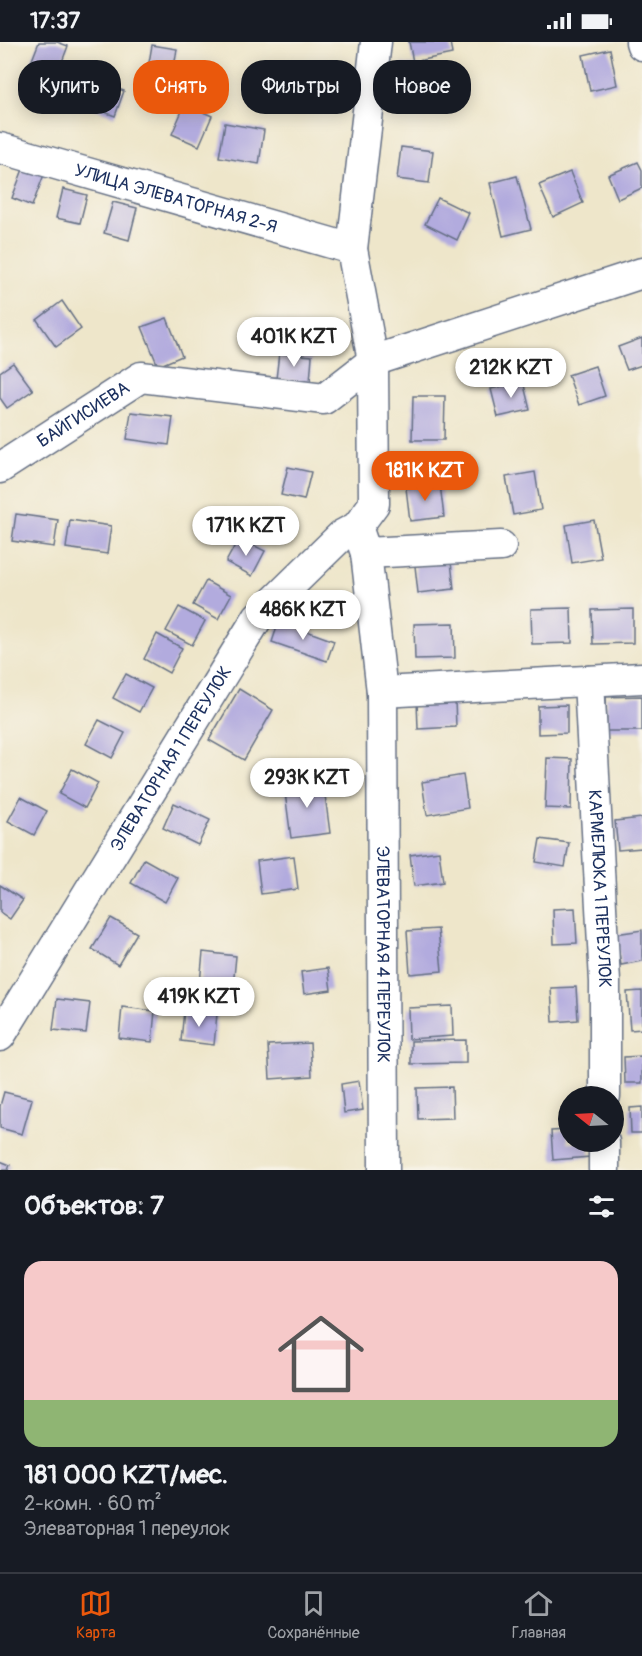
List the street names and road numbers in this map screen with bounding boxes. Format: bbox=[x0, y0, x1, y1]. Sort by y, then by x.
street label: УЛИЦА ЭЛЕВАТОРНАЯ 2-Я bbox=[72, 158, 280, 238]
street label: БАЙГИСИЕВА bbox=[32, 376, 134, 453]
street label: ЭЛЕВАТОРНАЯ 1 ПЕРЕУЛОК bbox=[105, 661, 237, 855]
street label: КАРМЕЛЮКА 1 ПЕРЕУЛОК bbox=[583, 789, 617, 988]
street label: ЭЛЕВАТОРНАЯ 4 ПЕРЕУЛОК bbox=[371, 846, 395, 1063]

